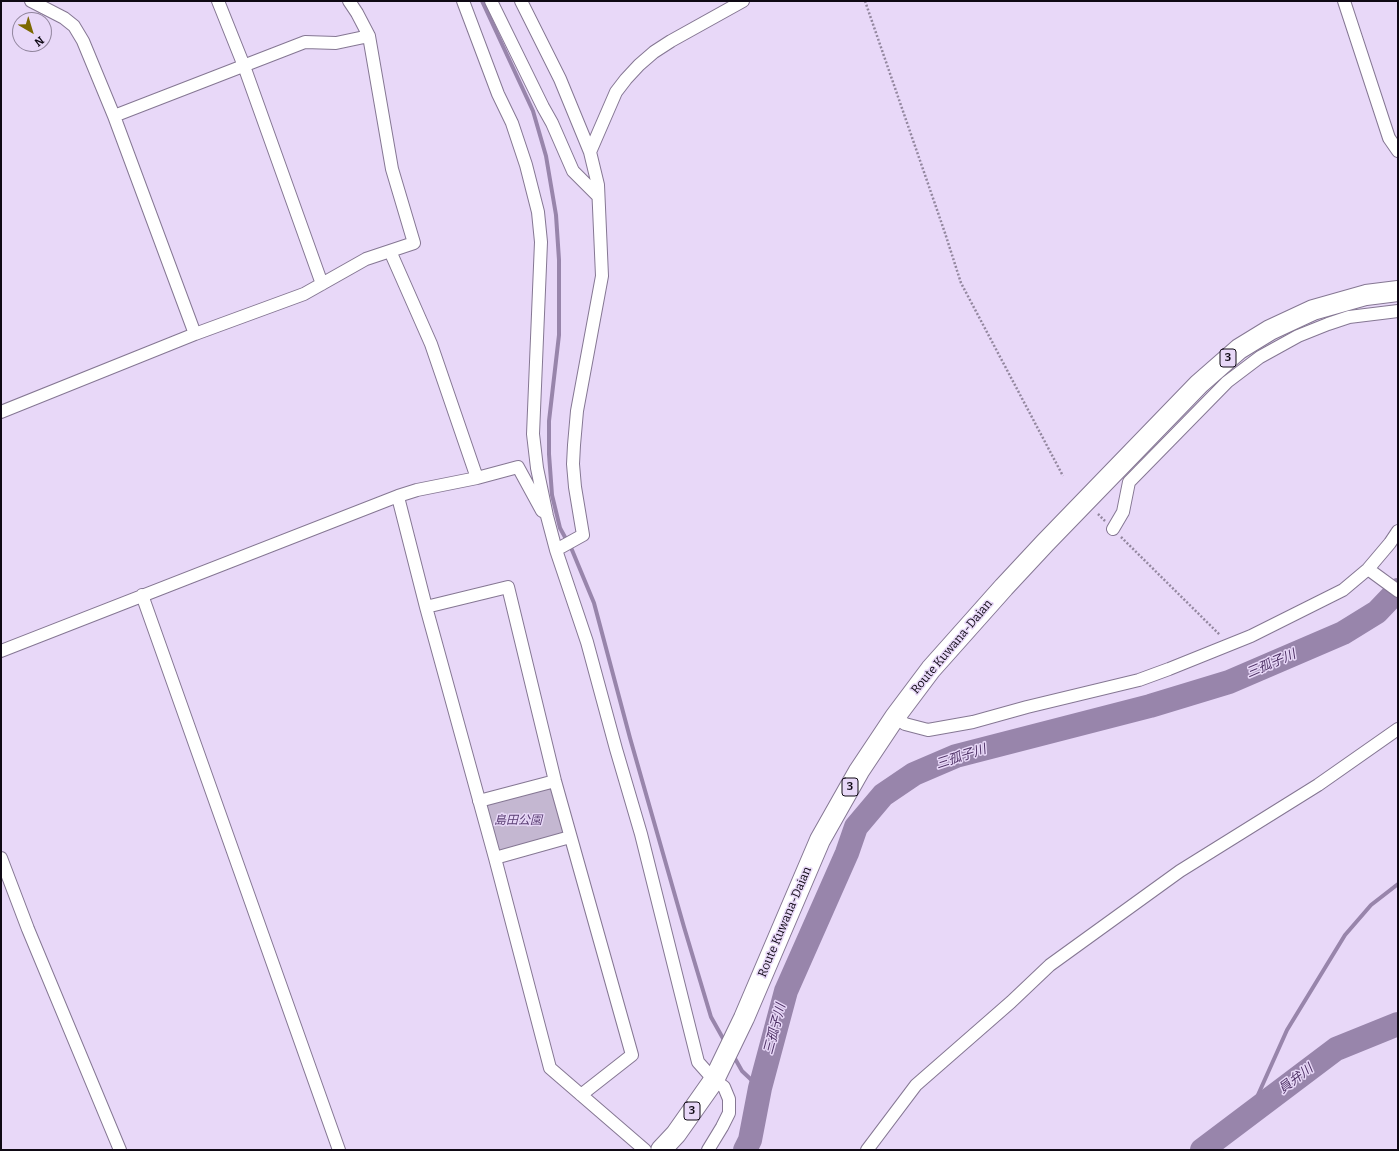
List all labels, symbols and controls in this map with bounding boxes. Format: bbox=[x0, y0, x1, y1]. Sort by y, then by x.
north arrow bbox=[12, 12, 52, 52]
text: N bbox=[32, 33, 46, 49]
road number: 3 bbox=[1220, 349, 1236, 367]
street label: Route Kuwana-Daian bbox=[908, 597, 996, 697]
water label: 三孤子川 bbox=[1244, 647, 1298, 681]
water label: 三孤子川 bbox=[934, 742, 988, 772]
road number: 3 bbox=[842, 778, 858, 796]
park label: 島田公園 bbox=[494, 814, 542, 828]
street label: Route Kuwana-Daian bbox=[755, 865, 815, 979]
water label: 三孤子川 bbox=[761, 1002, 789, 1056]
water label: 員弁川 bbox=[1276, 1061, 1316, 1097]
road number: 3 bbox=[684, 1102, 700, 1120]

